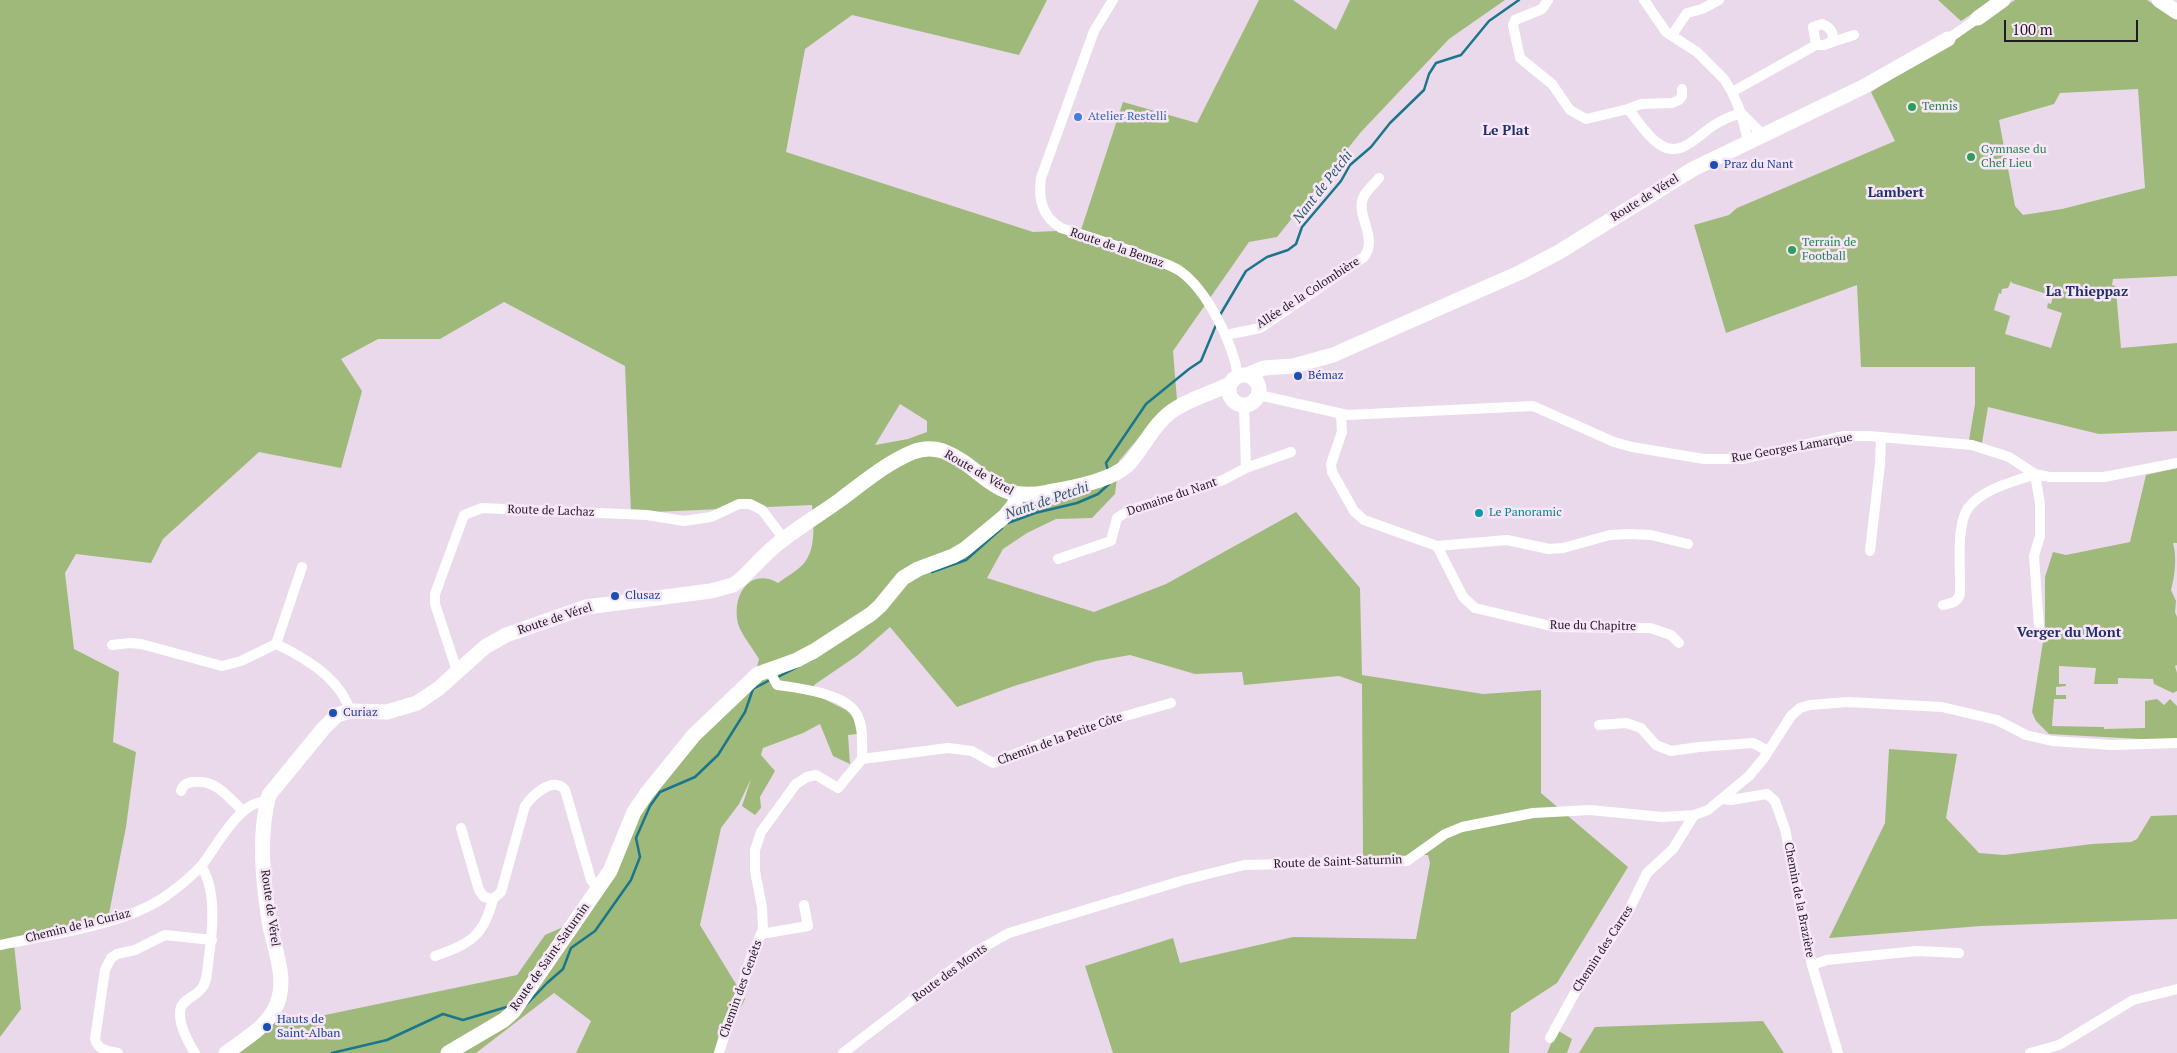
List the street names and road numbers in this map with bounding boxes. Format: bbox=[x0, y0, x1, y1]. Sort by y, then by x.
street label: Route de Vérel bbox=[1608, 171, 1682, 225]
street label: Route de la Bemaz bbox=[1068, 225, 1166, 271]
street label: Allée de la Colombière bbox=[1254, 254, 1362, 332]
street label: Rue Georges Lamarque bbox=[1730, 430, 1854, 466]
street label: Route de Vérel bbox=[942, 447, 1016, 499]
street label: Domaine du Nant bbox=[1125, 475, 1219, 519]
street label: Route de Lachaz bbox=[507, 502, 595, 520]
street label: Route de Vérel bbox=[516, 600, 594, 638]
street label: Rue du Chapitre bbox=[1550, 618, 1636, 634]
street label: Chemin de la Petite Côte bbox=[996, 710, 1124, 768]
street label: Chemin de la Brazière bbox=[1781, 841, 1817, 959]
street label: Route de Saint-Saturnin bbox=[1274, 853, 1402, 871]
street label: Route de Vérel bbox=[257, 869, 283, 947]
street label: Route de Saint-Saturnin bbox=[507, 900, 593, 1014]
street label: Chemin des Carres bbox=[1570, 903, 1636, 995]
street label: Chemin de la Curiaz bbox=[24, 906, 132, 946]
street label: Chemin des Genêts bbox=[717, 938, 765, 1040]
street label: Route des Monts bbox=[910, 941, 990, 1005]

